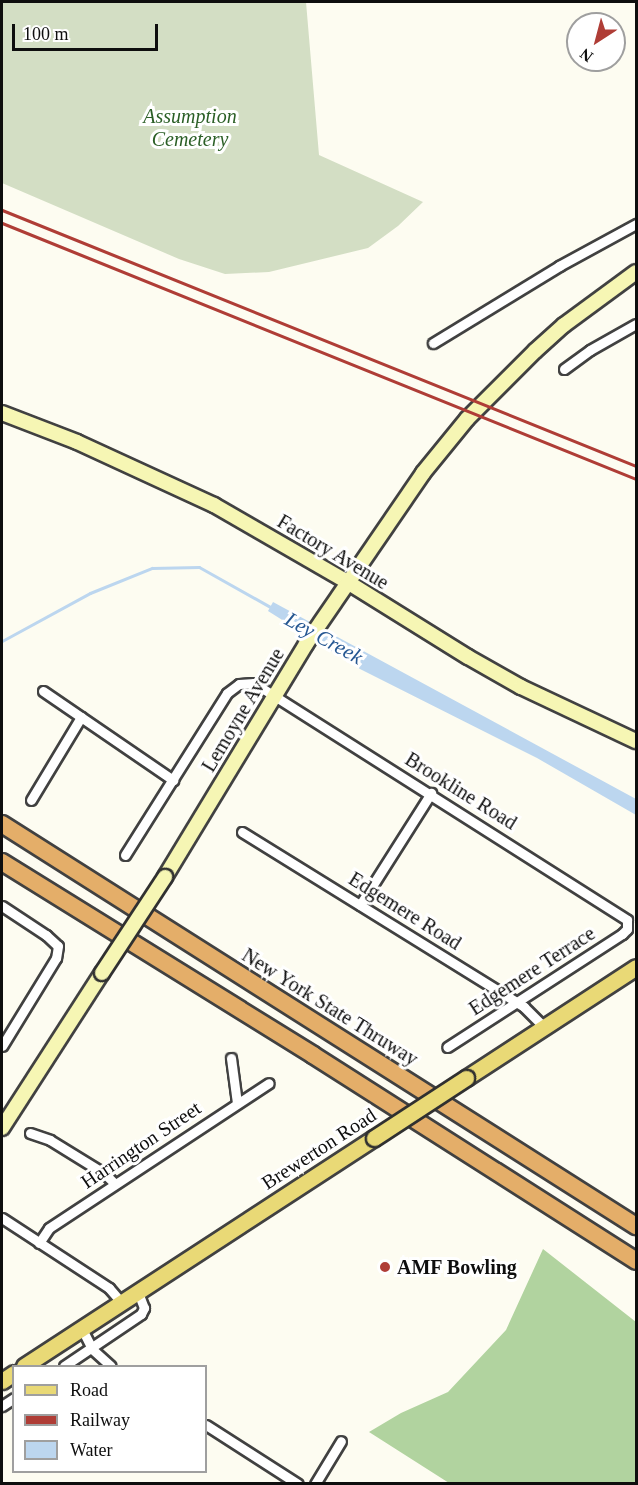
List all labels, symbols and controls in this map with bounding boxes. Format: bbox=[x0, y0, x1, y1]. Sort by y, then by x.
scale bar bbox=[15, 12, 160, 50]
north arrow bbox=[566, 12, 626, 72]
text: 100 m bbox=[23, 24, 69, 44]
text: N bbox=[577, 45, 596, 66]
park label: Assumption Cemetery bbox=[143, 104, 237, 151]
street label: Factory Avenue bbox=[272, 509, 394, 595]
water label: Ley Creek bbox=[281, 606, 367, 670]
street label: Lemoyne Avenue bbox=[196, 643, 290, 777]
street label: Brookline Road bbox=[401, 747, 521, 835]
street label: Edgemere Road bbox=[344, 867, 466, 955]
street label: Edgemere Terrace bbox=[464, 921, 600, 1021]
street label: New York State Thruway bbox=[237, 943, 423, 1071]
street label: Harrington Street bbox=[77, 1096, 205, 1194]
street label: Brewerton Road bbox=[257, 1103, 381, 1195]
place label: AMF Bowling bbox=[397, 1255, 518, 1279]
marker: AMF Bowling bbox=[378, 1260, 392, 1274]
legend bbox=[12, 1365, 207, 1473]
text: Road bbox=[70, 1380, 108, 1400]
text: Railway bbox=[70, 1410, 130, 1430]
text: Water bbox=[70, 1440, 113, 1460]

